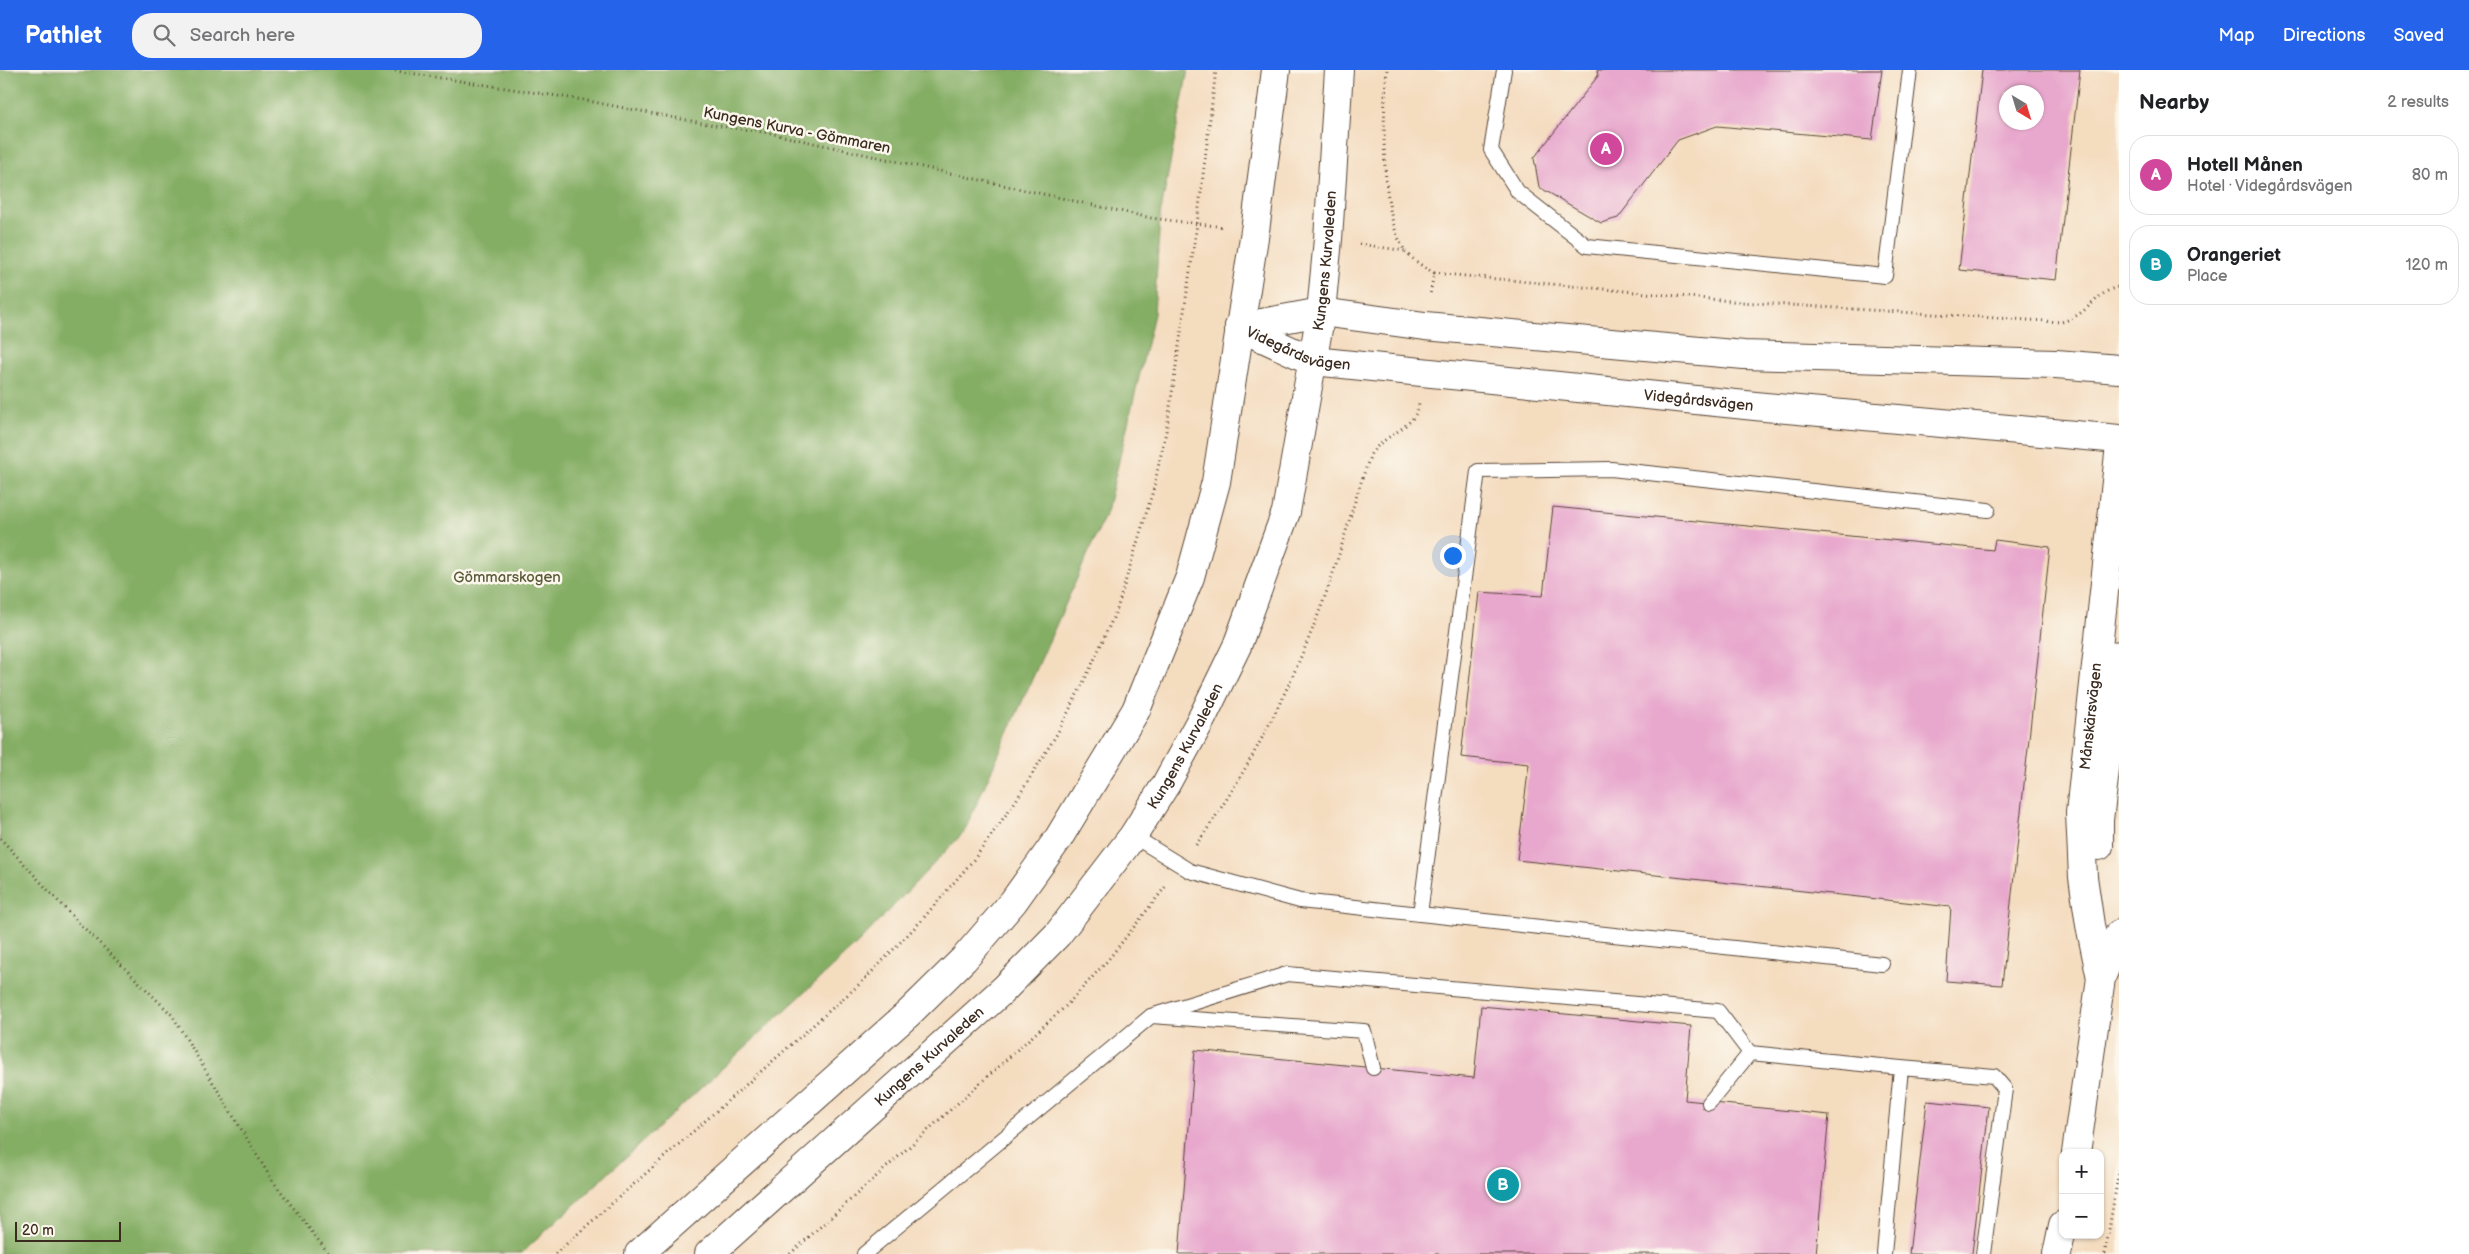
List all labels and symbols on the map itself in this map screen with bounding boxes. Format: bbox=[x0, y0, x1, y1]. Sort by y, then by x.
north arrow bbox=[1999, 85, 2044, 130]
street label: Kungens Kurva - Gömmaren bbox=[702, 103, 892, 158]
pin: A bbox=[1590, 130, 1622, 168]
street label: Kungens Kurvaleden bbox=[1309, 190, 1341, 332]
street label: Videgårdsvägen bbox=[1243, 323, 1351, 375]
street label: Videgårdsvägen bbox=[1643, 386, 1754, 416]
your location bbox=[1440, 543, 1466, 569]
park label: Gömmarskogen bbox=[453, 568, 561, 587]
street label: Månskärsvägen bbox=[2076, 662, 2106, 771]
street label: Kungens Kurvaleden bbox=[1143, 680, 1227, 813]
street label: Kungens Kurvaleden bbox=[871, 1003, 988, 1111]
pin: B bbox=[1487, 1166, 1519, 1204]
scale bar bbox=[15, 1219, 121, 1242]

